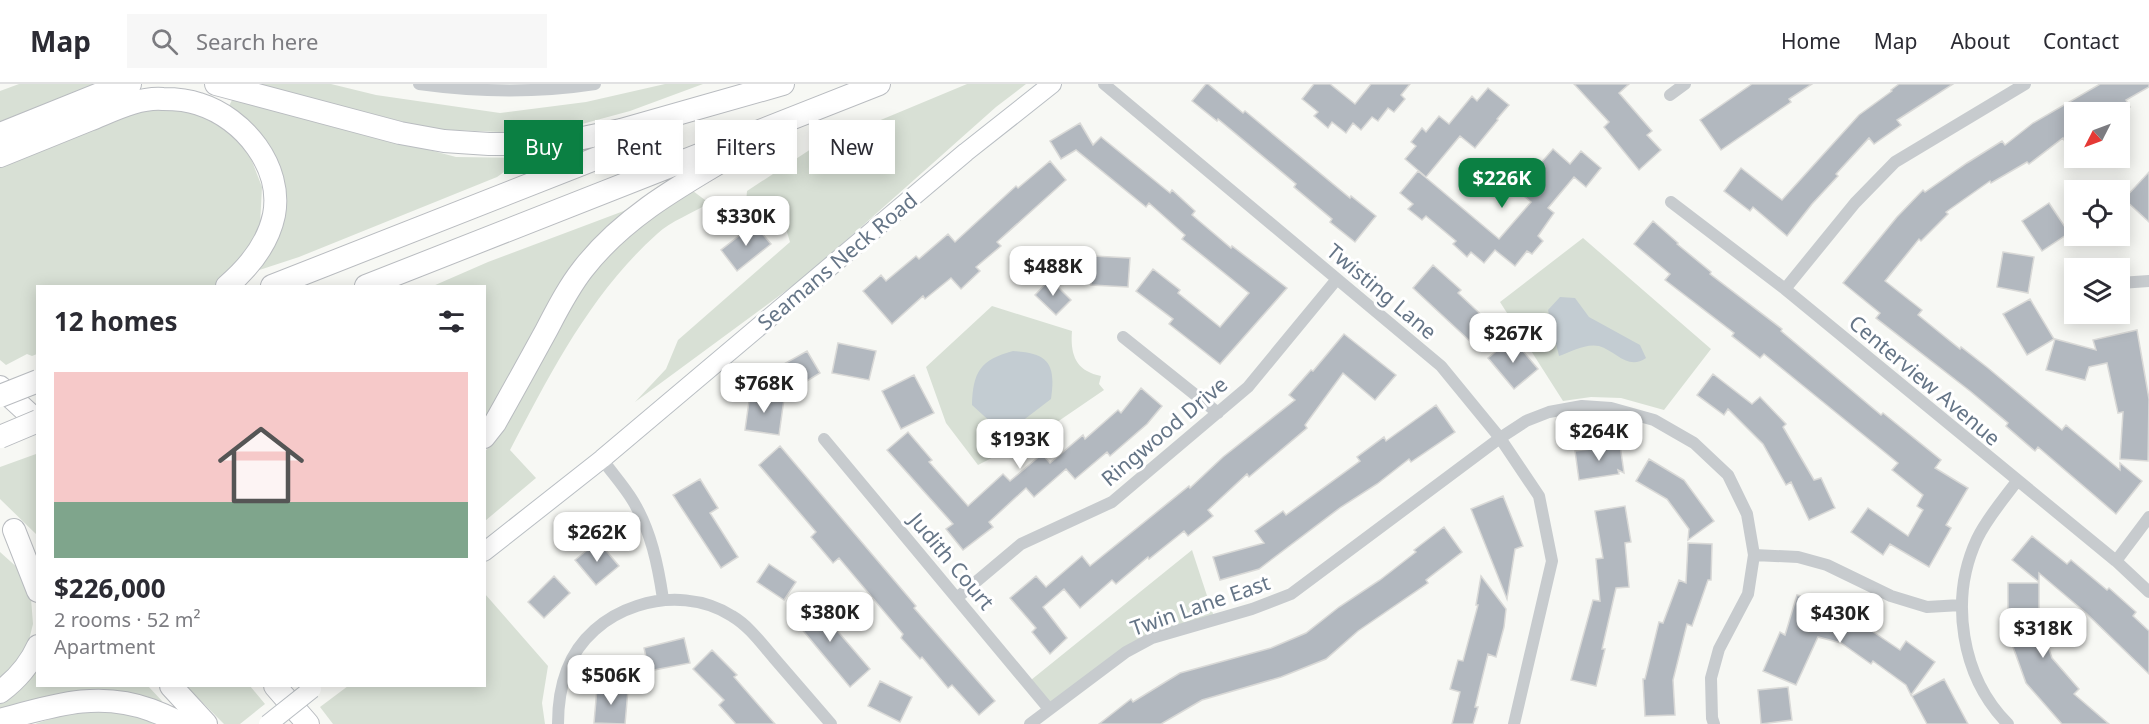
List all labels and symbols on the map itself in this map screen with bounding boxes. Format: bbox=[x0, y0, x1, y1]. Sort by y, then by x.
north arrow bbox=[2064, 102, 2130, 168]
pin: $226K bbox=[1460, 158, 1544, 209]
street label: Seamans Neck Road bbox=[751, 186, 923, 336]
pin: $330K bbox=[704, 196, 788, 247]
street label: Twisting Lane bbox=[1321, 237, 1443, 345]
pin: $488K bbox=[1011, 246, 1095, 297]
street label: Centerview Avenue bbox=[1843, 308, 2007, 452]
pin: $267K bbox=[1471, 313, 1555, 364]
pin: $768K bbox=[722, 363, 806, 414]
street label: Ringwood Drive bbox=[1095, 370, 1233, 492]
pin: $264K bbox=[1557, 411, 1641, 462]
pin: $193K bbox=[978, 419, 1062, 470]
street label: Judith Court bbox=[902, 505, 1001, 616]
pin: $262K bbox=[555, 512, 639, 563]
street label: Twin Lane East bbox=[1127, 568, 1274, 642]
pin: $380K bbox=[788, 592, 872, 643]
pin: $430K bbox=[1798, 593, 1882, 644]
pin: $318K bbox=[2001, 608, 2085, 659]
pin: $506K bbox=[569, 655, 653, 706]

